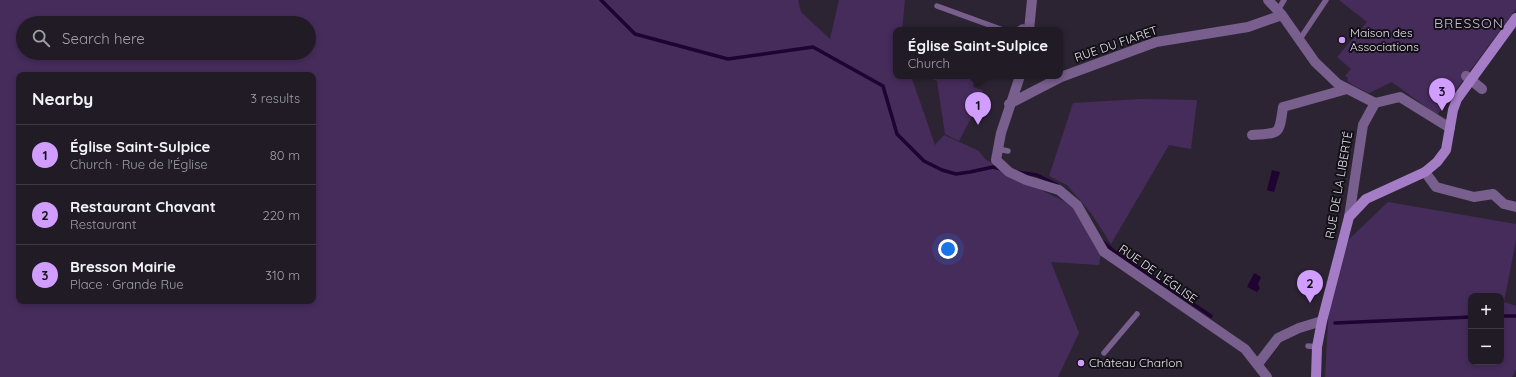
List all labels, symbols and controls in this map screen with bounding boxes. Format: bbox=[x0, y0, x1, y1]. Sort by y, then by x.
district label: BRESSON bbox=[1434, 14, 1504, 32]
search box bbox=[16, 16, 316, 60]
street label: RUE DU FIARET bbox=[1072, 22, 1159, 65]
place label: Maison des Associations bbox=[1350, 25, 1419, 54]
icon: search bbox=[30, 27, 52, 49]
popup bbox=[893, 27, 1063, 79]
text: Search here bbox=[62, 29, 145, 48]
marker: Maison des Associations bbox=[1337, 35, 1347, 45]
text: Église Saint-Sulpice bbox=[908, 36, 1048, 55]
text: Church bbox=[908, 55, 950, 71]
pin: 3 bbox=[1429, 78, 1455, 111]
text: Nearby bbox=[32, 88, 93, 109]
text: 3 results bbox=[250, 90, 300, 106]
pin: 1 bbox=[965, 92, 991, 125]
street label: RUE DE LA LIBERTÉ bbox=[1322, 130, 1355, 240]
text: Église Saint-Sulpice bbox=[70, 137, 210, 156]
text: 1 bbox=[42, 147, 48, 163]
text: 80 m bbox=[270, 147, 300, 163]
text: Church · Rue de l'Église bbox=[70, 156, 208, 172]
text: Restaurant Chavant bbox=[70, 197, 216, 216]
text: 2 bbox=[41, 207, 49, 223]
text: 220 m bbox=[262, 207, 300, 223]
text: Restaurant bbox=[70, 216, 136, 232]
your location bbox=[938, 239, 958, 259]
street label: RUE DE L'ÉGLISE bbox=[1116, 241, 1200, 306]
text: Bresson Mairie bbox=[70, 257, 176, 276]
text: 3 bbox=[42, 267, 48, 283]
text: 310 m bbox=[265, 267, 300, 283]
pin: 2 bbox=[1297, 270, 1323, 303]
text: Place · Grande Rue bbox=[70, 276, 184, 292]
map controls bbox=[1468, 293, 1504, 365]
button: + bbox=[1468, 293, 1504, 329]
button: − bbox=[1468, 329, 1504, 365]
place label: Château Charlon bbox=[1089, 355, 1182, 370]
marker: Château Charlon bbox=[1076, 358, 1086, 368]

